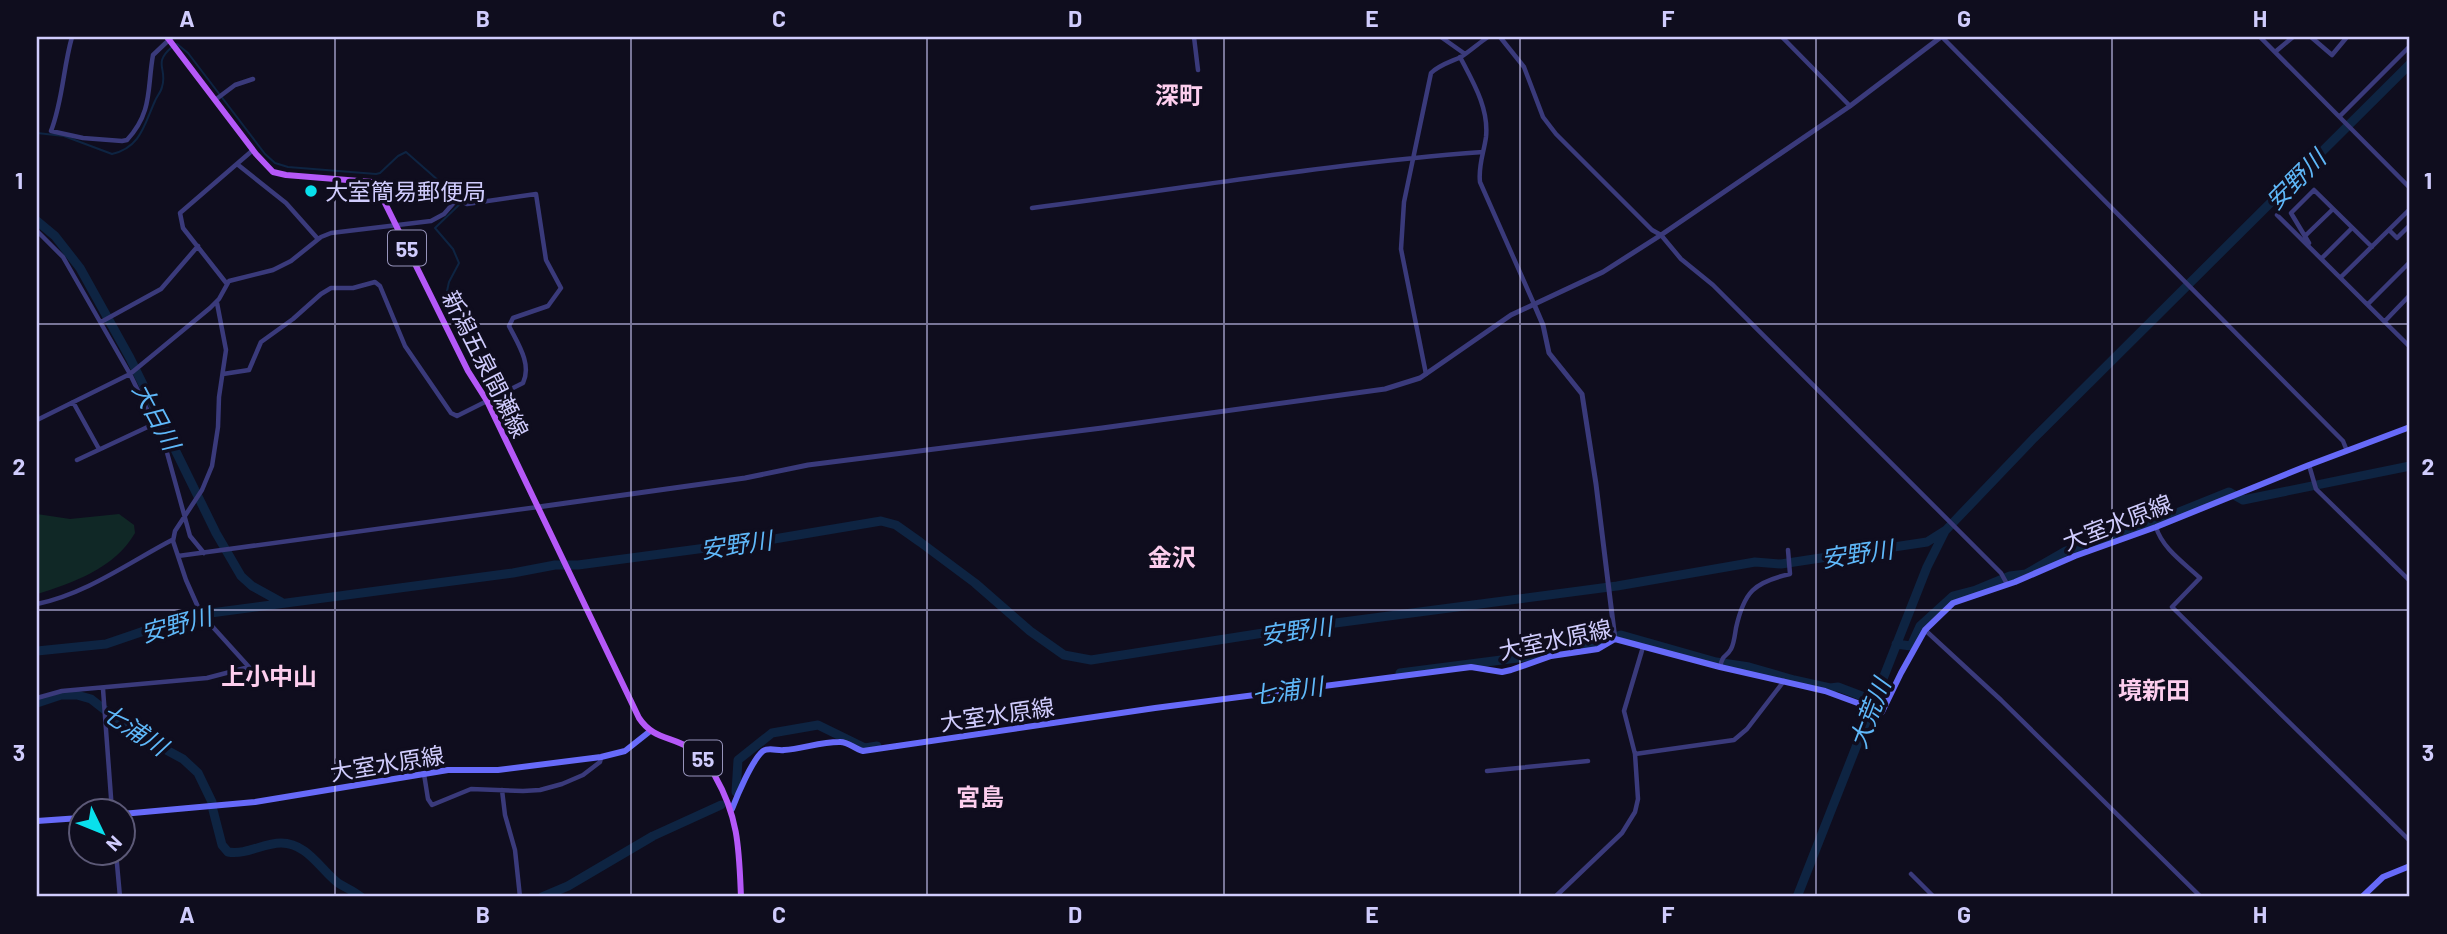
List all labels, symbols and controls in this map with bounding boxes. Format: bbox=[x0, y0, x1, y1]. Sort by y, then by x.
text: A bbox=[179, 4, 195, 32]
text: B bbox=[476, 4, 490, 32]
text: C bbox=[772, 4, 786, 32]
text: D bbox=[1068, 4, 1082, 32]
text: E bbox=[1365, 4, 1379, 32]
text: F bbox=[1662, 4, 1675, 32]
text: G bbox=[1957, 4, 1971, 32]
text: H bbox=[2253, 4, 2267, 32]
district label: 深町 bbox=[1155, 80, 1203, 109]
water label: 安野川 bbox=[2259, 141, 2333, 215]
text: 1 bbox=[15, 166, 23, 194]
text: 1 bbox=[2424, 166, 2432, 194]
place label: 大室簡易郵便局 bbox=[325, 177, 486, 205]
marker: 大室簡易郵便局 bbox=[303, 183, 319, 199]
road number: 55 bbox=[388, 230, 426, 266]
street label: 新潟五泉間瀬線 bbox=[437, 286, 535, 442]
water label: 大日川 bbox=[127, 377, 188, 457]
text: 2 bbox=[13, 452, 25, 480]
text: 2 bbox=[2422, 452, 2434, 480]
street label: 大室水原線 bbox=[2058, 488, 2176, 556]
water label: 安野川 bbox=[698, 524, 777, 563]
water label: 安野川 bbox=[1819, 533, 1898, 572]
district label: 金沢 bbox=[1148, 542, 1196, 571]
water label: 安野川 bbox=[137, 600, 217, 647]
water label: 安野川 bbox=[1258, 610, 1337, 649]
street label: 大室水原線 bbox=[1496, 613, 1614, 665]
district label: 上小中山 bbox=[221, 661, 317, 690]
water label: 七浦川 bbox=[1249, 670, 1328, 709]
water label: 大荒川 bbox=[1843, 671, 1897, 752]
district label: 境新田 bbox=[2118, 675, 2190, 704]
street label: 大室水原線 bbox=[938, 692, 1056, 736]
water label: 七浦川 bbox=[97, 697, 176, 762]
text: 3 bbox=[13, 738, 25, 766]
text: 3 bbox=[2422, 738, 2434, 766]
street label: 大室水原線 bbox=[328, 740, 446, 786]
road number: 55 bbox=[684, 740, 722, 776]
district label: 宮島 bbox=[956, 782, 1004, 811]
north arrow bbox=[66, 797, 136, 867]
text: N bbox=[102, 831, 128, 856]
text: A bbox=[179, 900, 195, 928]
text: B bbox=[476, 900, 490, 928]
text: C bbox=[772, 900, 786, 928]
text: D bbox=[1068, 900, 1082, 928]
text: E bbox=[1365, 900, 1379, 928]
text: F bbox=[1662, 900, 1675, 928]
text: G bbox=[1957, 900, 1971, 928]
text: H bbox=[2253, 900, 2267, 928]

